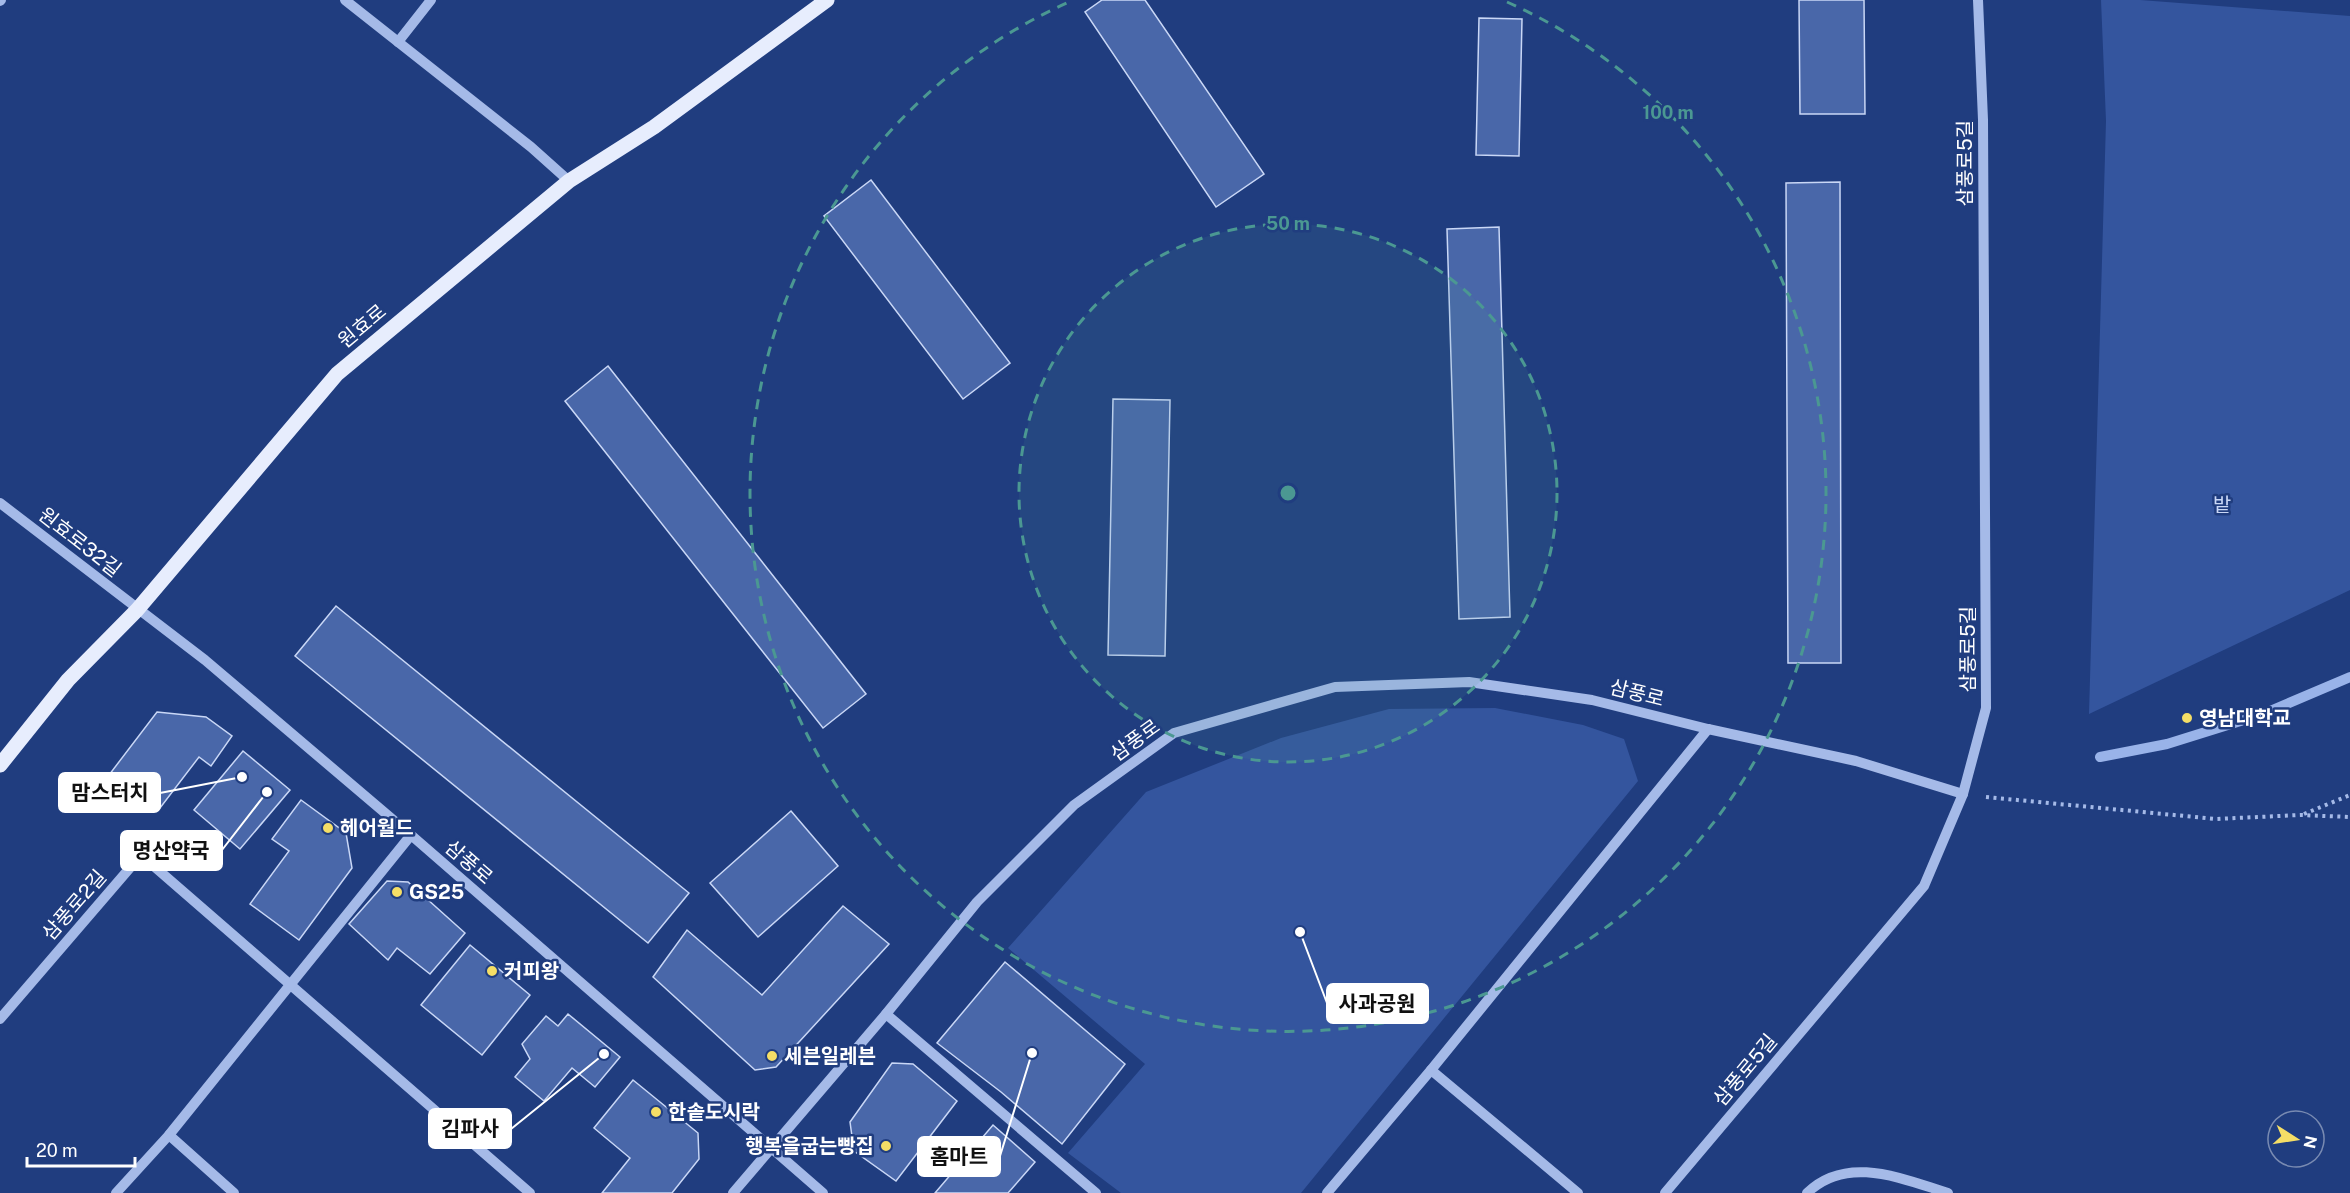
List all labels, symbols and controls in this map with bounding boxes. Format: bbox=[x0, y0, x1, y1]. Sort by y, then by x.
text: 100 m bbox=[1642, 102, 1694, 123]
street label: 삼풍로5길 bbox=[1953, 120, 1977, 206]
text: 50 m bbox=[1266, 213, 1310, 234]
street label: 원효로 bbox=[333, 299, 391, 353]
centre of rings bbox=[1278, 483, 1298, 503]
park label: 밭 bbox=[2213, 493, 2231, 517]
street label: 원효로32길 bbox=[34, 502, 126, 582]
street label: 삼풍로5길 bbox=[1956, 606, 1980, 692]
street label: 삼풍로 bbox=[1607, 675, 1667, 711]
place label: 영남대학교 bbox=[2199, 706, 2291, 730]
marker: 영남대학교 bbox=[2180, 711, 2194, 725]
street label: 삼풍로 bbox=[1106, 714, 1164, 766]
callout: 맘스터치 bbox=[59, 773, 160, 812]
text: 맘스터치 bbox=[71, 780, 149, 805]
place label: 헤어월드 bbox=[340, 816, 414, 840]
marker: 헤어월드 bbox=[321, 821, 335, 835]
callout: 명산약국 bbox=[121, 831, 222, 870]
street label: 삼풍로 bbox=[440, 835, 498, 889]
text: 명산약국 bbox=[132, 838, 210, 863]
street label: 삼풍로2길 bbox=[37, 865, 111, 945]
place label: GS25 bbox=[409, 880, 464, 904]
marker: GS25 bbox=[390, 885, 404, 899]
place label: 커피왕 bbox=[504, 959, 559, 983]
marker: 커피왕 bbox=[485, 964, 499, 978]
callout: 사과공원 bbox=[1327, 984, 1428, 1023]
text: 사과공원 bbox=[1338, 991, 1416, 1016]
street label: 삼풍로5길 bbox=[1708, 1029, 1782, 1111]
place label: 세븐일레븐 bbox=[784, 1044, 876, 1068]
marker: 세븐일레븐 bbox=[765, 1049, 779, 1063]
place label: 한솥도시락 bbox=[668, 1100, 761, 1124]
marker: 한솥도시락 bbox=[649, 1105, 663, 1119]
callout: 김파사 bbox=[429, 1109, 511, 1148]
north arrow bbox=[2266, 1109, 2326, 1169]
text: 김파사 bbox=[441, 1116, 499, 1141]
scale bar bbox=[27, 1130, 135, 1168]
place label: 행복을굽는빵집 bbox=[745, 1134, 874, 1158]
text: N bbox=[2300, 1134, 2321, 1150]
callout: 홈마트 bbox=[918, 1137, 1000, 1176]
marker: 행복을굽는빵집 bbox=[879, 1139, 893, 1153]
text: 20 m bbox=[36, 1140, 78, 1161]
text: 홈마트 bbox=[930, 1144, 988, 1169]

